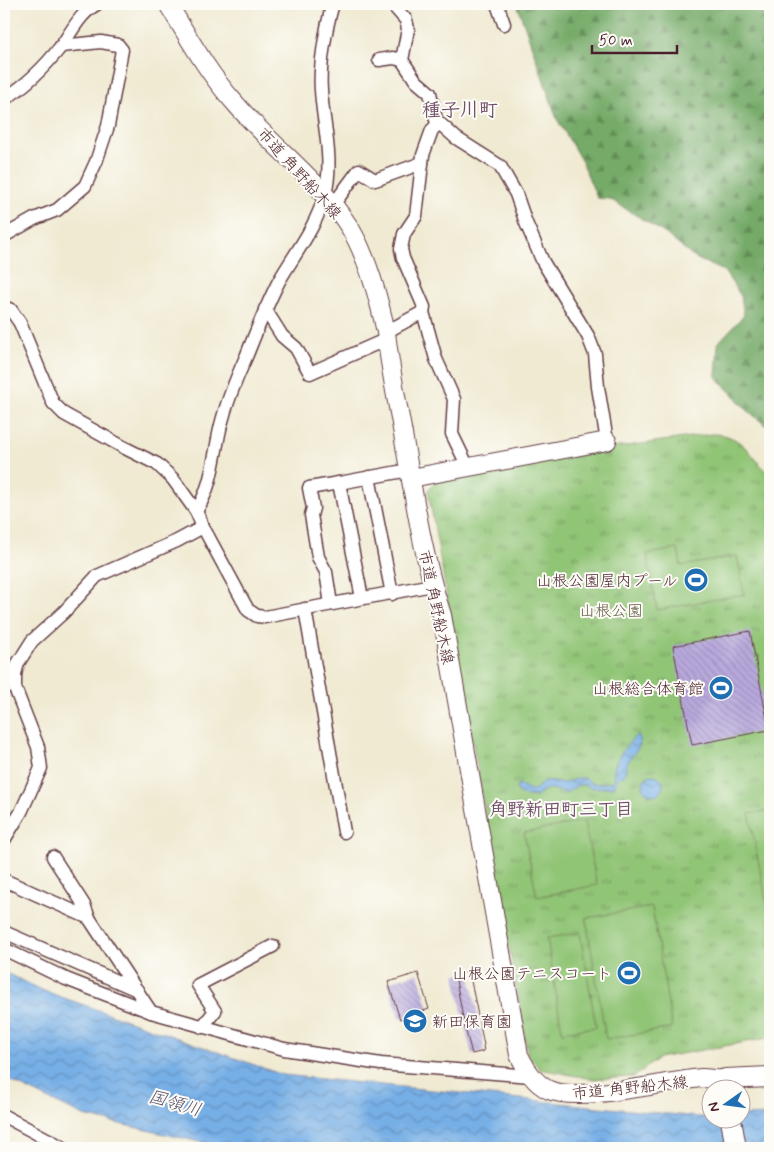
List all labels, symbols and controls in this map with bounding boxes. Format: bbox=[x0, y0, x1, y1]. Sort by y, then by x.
scale bar bbox=[592, 22, 676, 54]
text: 50 m bbox=[599, 31, 633, 51]
district label: 種子川町 bbox=[422, 98, 498, 123]
street label: 市道 角野船木線 bbox=[252, 124, 346, 224]
street label: 市道 角野船木線 bbox=[413, 548, 458, 666]
sports icon: 山根公園屋内プール bbox=[683, 567, 709, 593]
place label: 山根公園屋内プール bbox=[536, 571, 678, 592]
park label: 山根公園 bbox=[579, 601, 643, 622]
sports icon: 山根総合体育館 bbox=[708, 675, 734, 701]
place label: 山根総合体育館 bbox=[592, 679, 704, 700]
district label: 角野新田町三丁目 bbox=[489, 798, 633, 822]
sports icon: 山根公園テニスコート bbox=[616, 960, 642, 986]
place label: 山根公園テニスコート bbox=[452, 964, 612, 985]
school or university icon: 新田保育園 bbox=[402, 1008, 428, 1034]
place label: 新田保育園 bbox=[432, 1012, 512, 1033]
street label: 市道 角野船木線 bbox=[571, 1072, 689, 1105]
north arrow bbox=[702, 1080, 752, 1130]
water label: 国領川 bbox=[145, 1085, 204, 1123]
text: N bbox=[704, 1100, 724, 1114]

